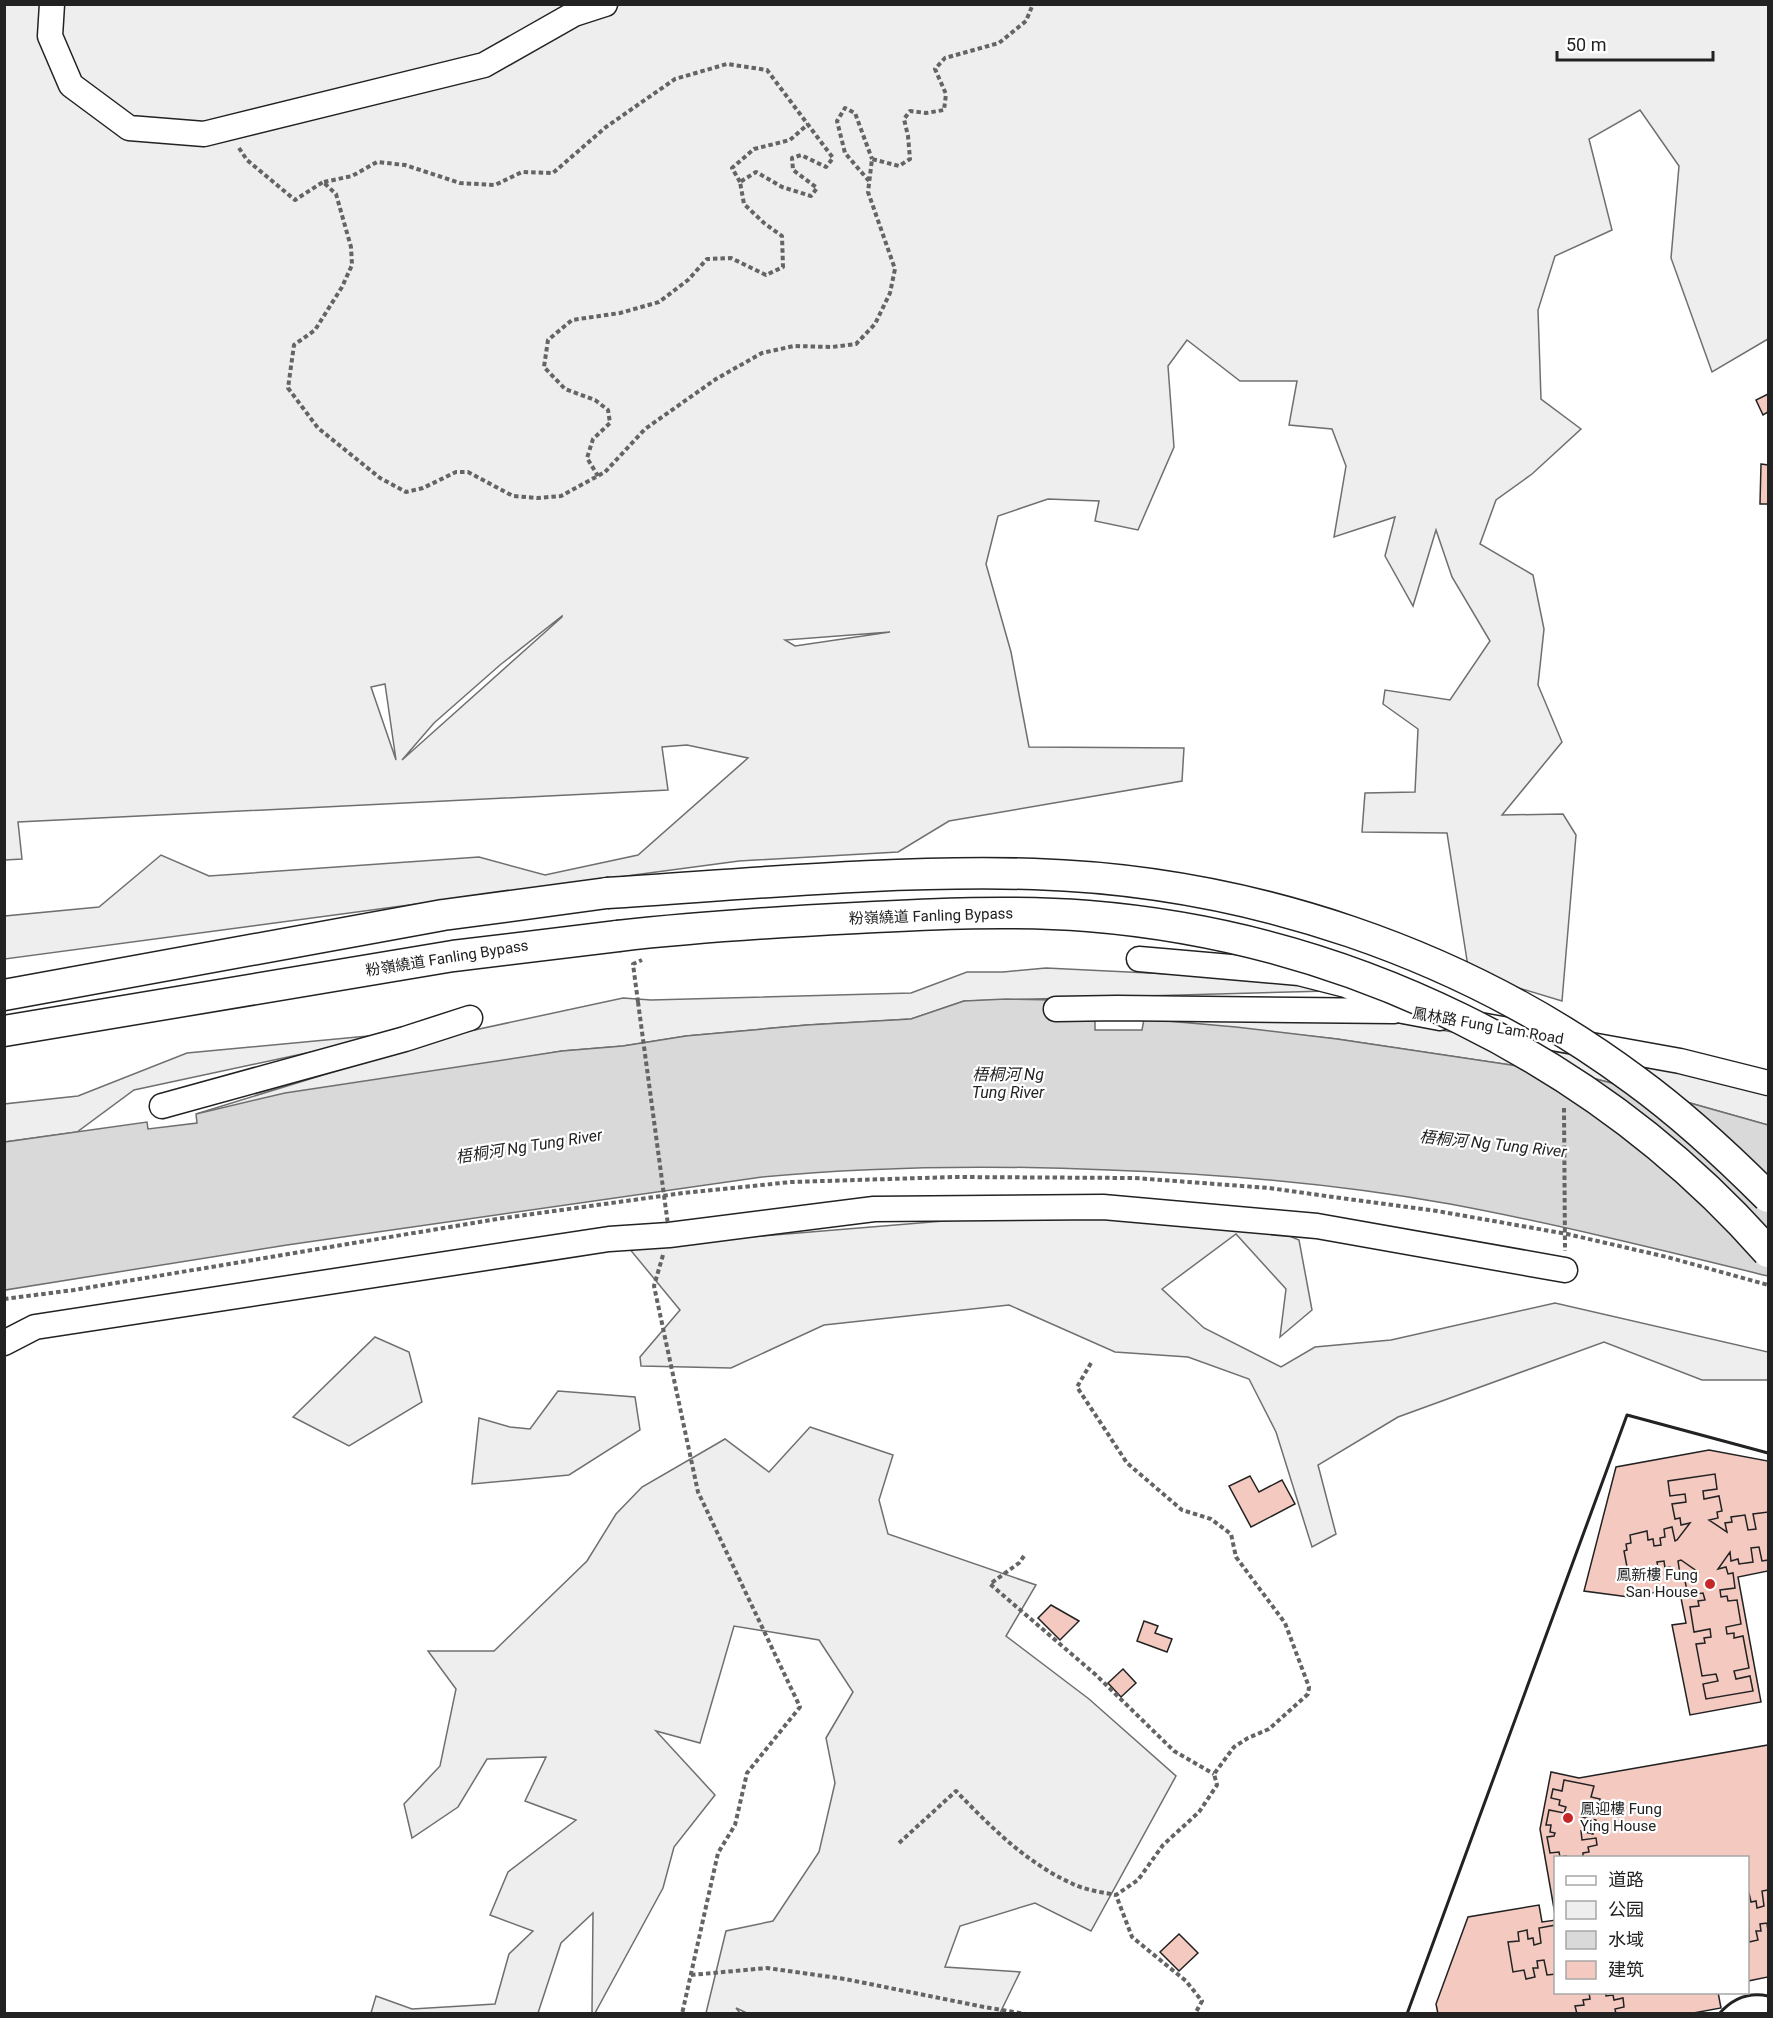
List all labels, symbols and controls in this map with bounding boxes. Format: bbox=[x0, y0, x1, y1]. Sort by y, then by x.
scale bar bbox=[1557, 24, 1713, 62]
text: 50 m bbox=[1566, 34, 1606, 55]
street label: 粉嶺繞道 Fanling Bypass bbox=[849, 904, 1013, 928]
street label: 粉嶺繞道 Fanling Bypass bbox=[364, 936, 530, 980]
street label: 鳳林路 Fung Lam Road bbox=[1411, 1004, 1565, 1048]
water label: 梧桐河 Ng Tung River bbox=[972, 1065, 1045, 1102]
water label: 梧桐河 Ng Tung River bbox=[454, 1125, 604, 1167]
water label: 梧桐河 Ng Tung River bbox=[1418, 1127, 1568, 1161]
place label: 鳳新樓 Fung San House bbox=[1616, 1566, 1698, 1601]
marker: 鳳新樓 Fung San House bbox=[1703, 1577, 1717, 1591]
place label: 鳳迎樓 Fung Ying House bbox=[1580, 1800, 1662, 1835]
marker: 鳳迎樓 Fung Ying House bbox=[1561, 1811, 1575, 1825]
legend bbox=[1554, 1856, 1749, 1994]
text: 道路 bbox=[1608, 1869, 1644, 1890]
text: 公园 bbox=[1608, 1899, 1644, 1920]
text: 水域 bbox=[1608, 1929, 1644, 1950]
text: 建筑 bbox=[1608, 1959, 1644, 1980]

